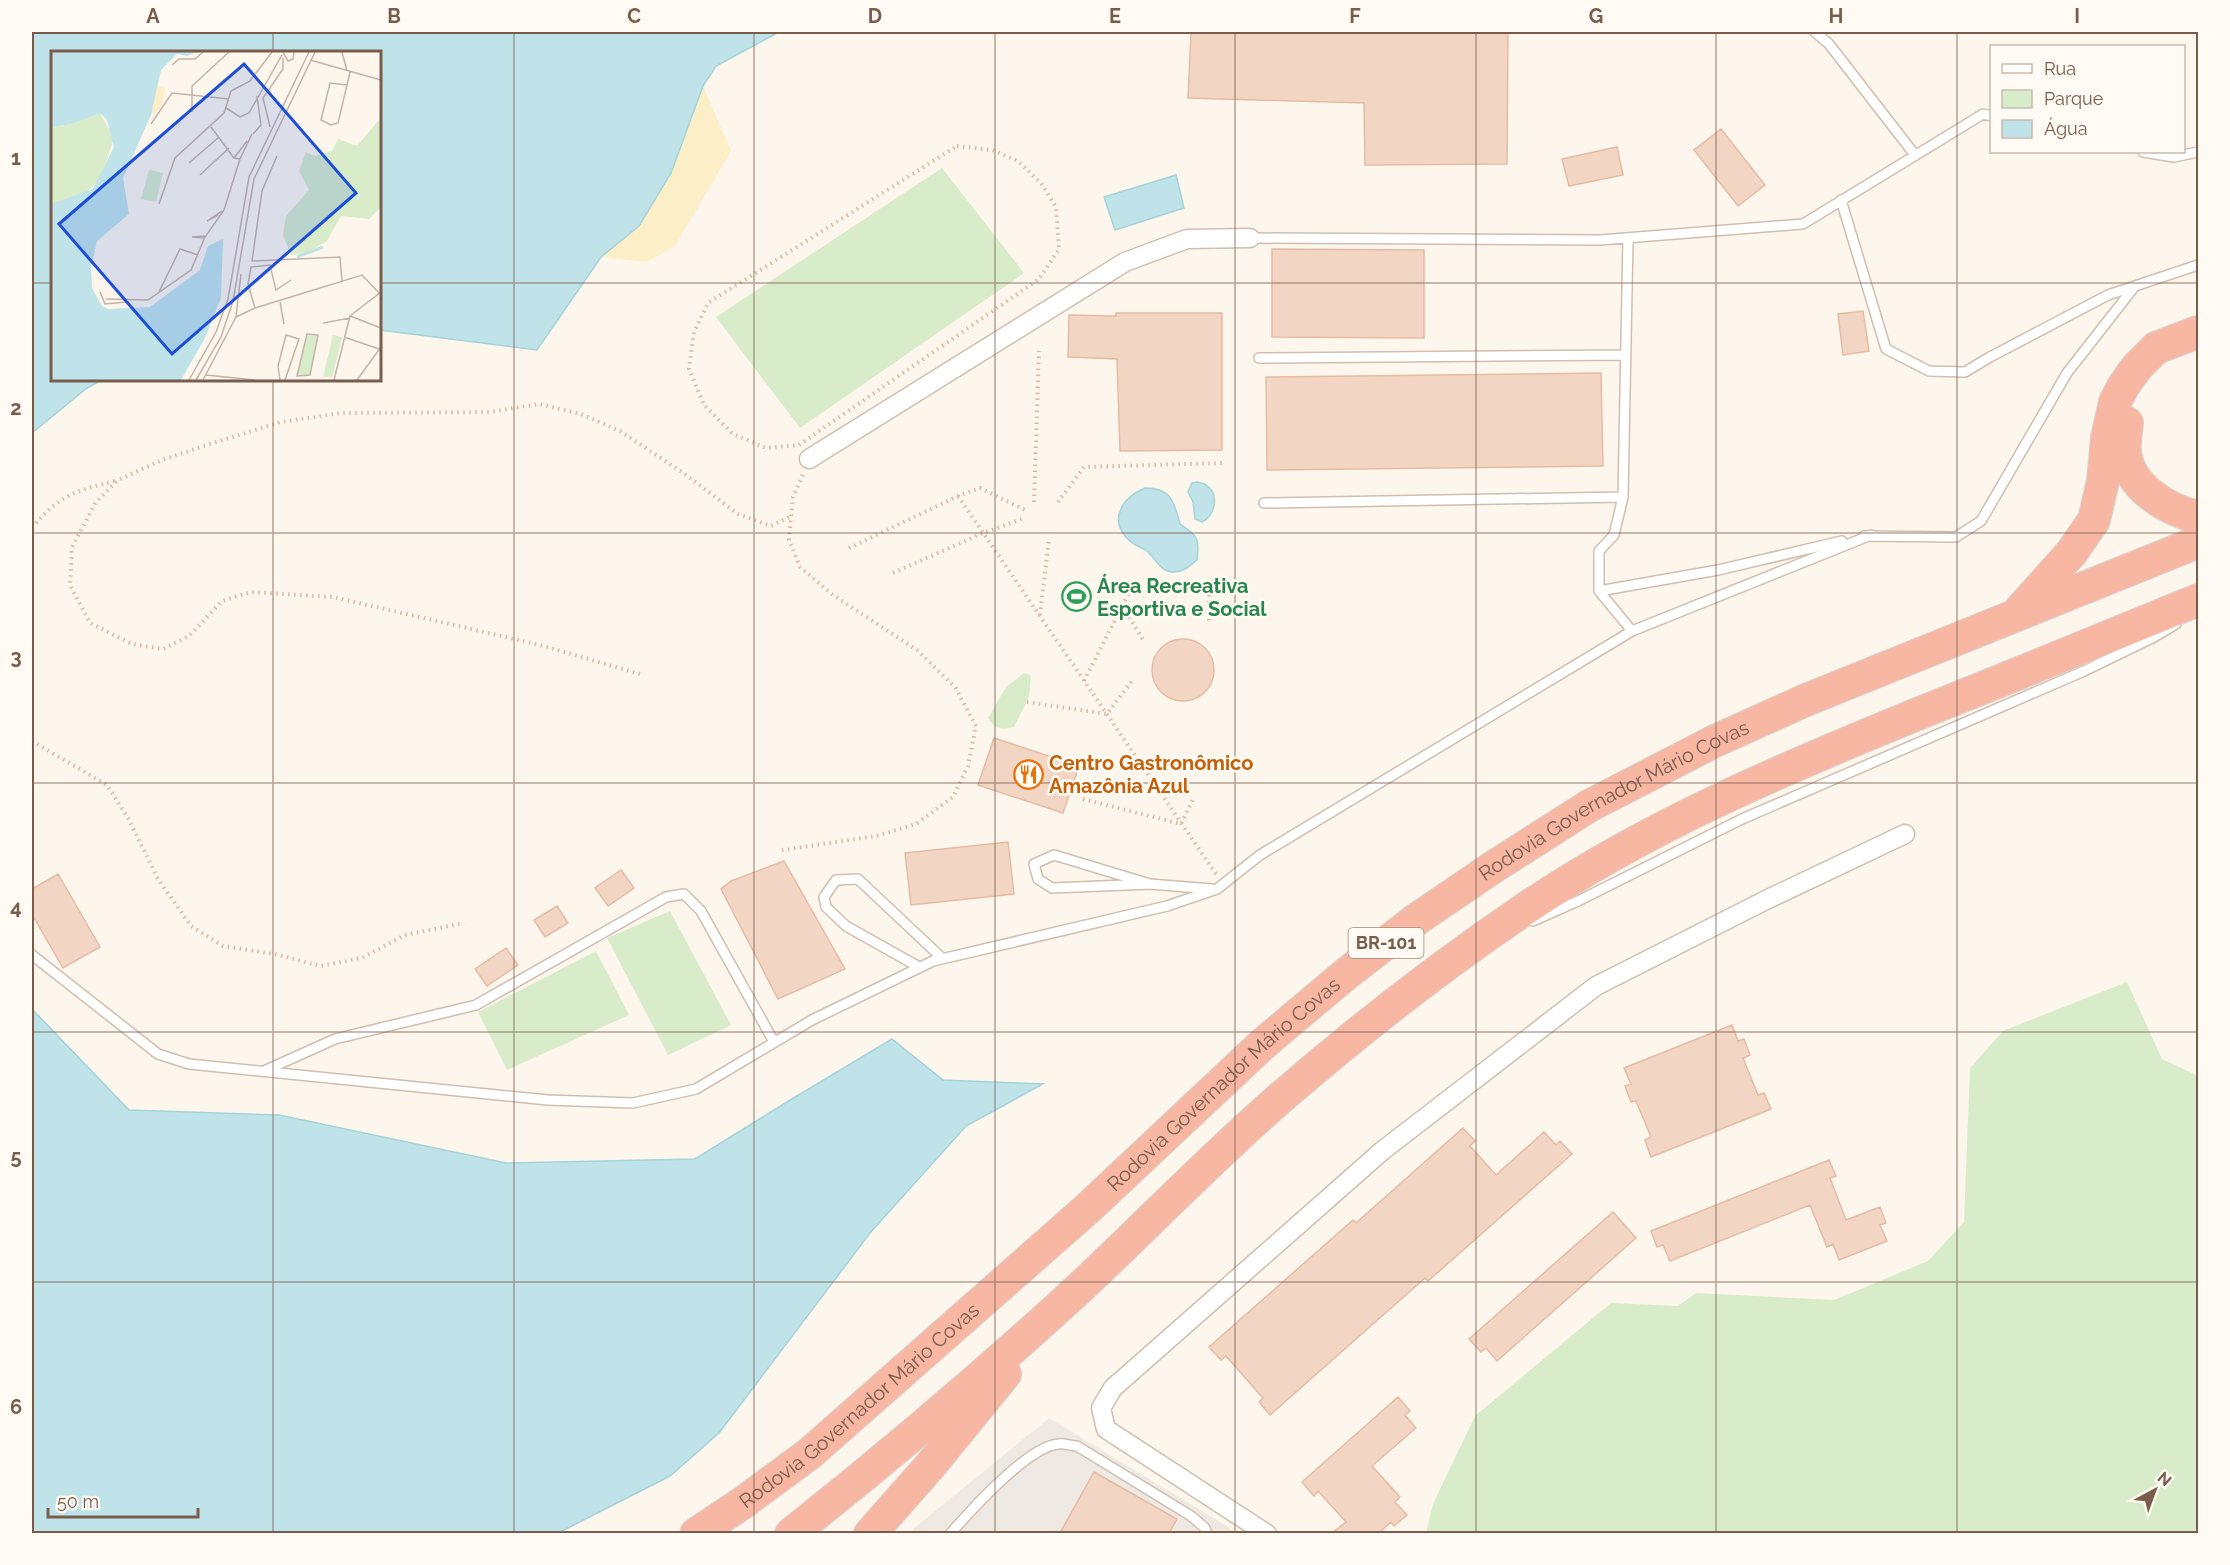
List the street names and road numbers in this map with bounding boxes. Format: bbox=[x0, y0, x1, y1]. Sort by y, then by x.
street label: Rodovia Governador Mário Covas bbox=[1474, 715, 1753, 886]
road number: BR-101 bbox=[1348, 928, 1424, 958]
street label: Rodovia Governador Mário Covas bbox=[1102, 972, 1345, 1196]
street label: Rodovia Governador Mário Covas bbox=[735, 1298, 984, 1513]

